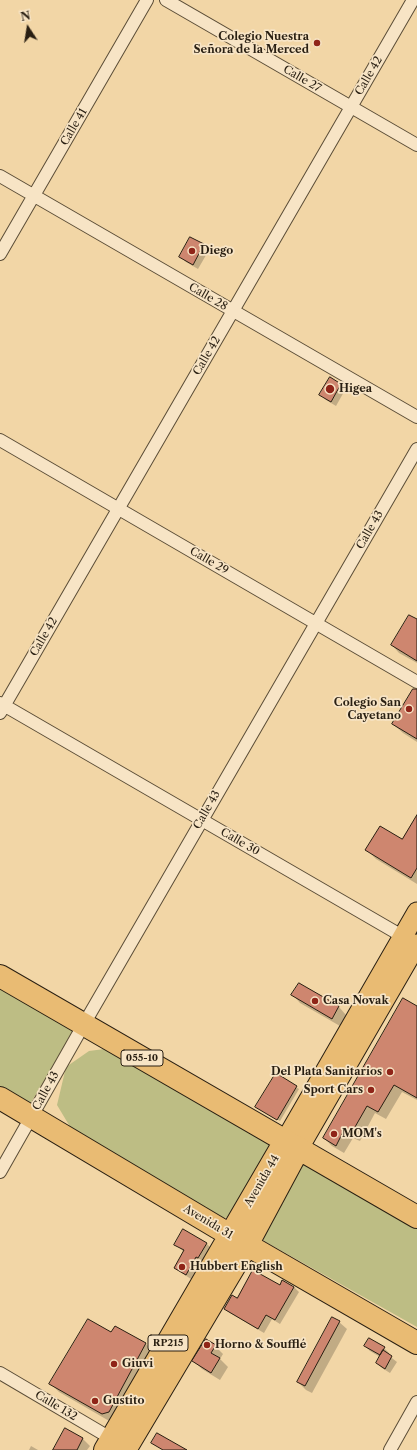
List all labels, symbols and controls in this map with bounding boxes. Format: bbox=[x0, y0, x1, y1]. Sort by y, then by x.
north arrow bbox=[8, 8, 48, 48]
text: N bbox=[19, 8, 32, 24]
place label: Colegio Nuestra Señora de la Merced bbox=[194, 30, 309, 56]
marker: Colegio Nuestra Señora de la Merced bbox=[312, 38, 322, 48]
street label: Calle 42 bbox=[353, 54, 385, 98]
street label: Calle 27 bbox=[281, 63, 323, 95]
street label: Calle 41 bbox=[58, 106, 90, 148]
place label: Diego bbox=[200, 244, 233, 258]
marker: Diego bbox=[187, 246, 197, 256]
street label: Calle 28 bbox=[186, 281, 230, 313]
street label: Calle 42 bbox=[191, 334, 223, 378]
place label: Higea bbox=[339, 382, 372, 396]
marker: Higea bbox=[324, 383, 336, 395]
street label: Calle 43 bbox=[354, 508, 386, 552]
street label: Calle 29 bbox=[187, 545, 231, 577]
street label: Calle 42 bbox=[28, 615, 60, 659]
place label: Colegio San Cayetano bbox=[334, 696, 401, 722]
marker: Colegio San Cayetano bbox=[404, 704, 414, 714]
street label: Calle 43 bbox=[191, 788, 223, 832]
street label: Calle 30 bbox=[218, 826, 262, 858]
place label: Casa Novak bbox=[323, 994, 389, 1008]
marker: Casa Novak bbox=[310, 996, 320, 1006]
road number: 055-10 bbox=[121, 1050, 163, 1066]
place label: Del Plata Sanitarios bbox=[271, 1065, 382, 1079]
marker: Del Plata Sanitarios bbox=[385, 1067, 395, 1077]
street label: Calle 43 bbox=[30, 1069, 62, 1113]
place label: Sport Cars bbox=[303, 1083, 363, 1097]
marker: Sport Cars bbox=[366, 1085, 376, 1095]
place label: MOM's bbox=[342, 1127, 382, 1141]
marker: MOM's bbox=[329, 1129, 339, 1139]
street label: Avenida 44 bbox=[242, 1153, 282, 1209]
street label: Avenida 31 bbox=[181, 1202, 235, 1242]
place label: Hubbert English bbox=[190, 1260, 283, 1274]
marker: Hubbert English bbox=[177, 1262, 187, 1272]
road number: RP215 bbox=[148, 1335, 188, 1351]
place label: Horno & Soufflé bbox=[215, 1338, 306, 1352]
marker: Horno & Soufflé bbox=[202, 1340, 212, 1350]
place label: Giuvi bbox=[122, 1357, 153, 1371]
marker: Giuvi bbox=[109, 1359, 119, 1369]
street label: Calle 132 bbox=[32, 1388, 80, 1424]
place label: Gustito bbox=[103, 1394, 144, 1408]
marker: Gustito bbox=[90, 1396, 100, 1406]

